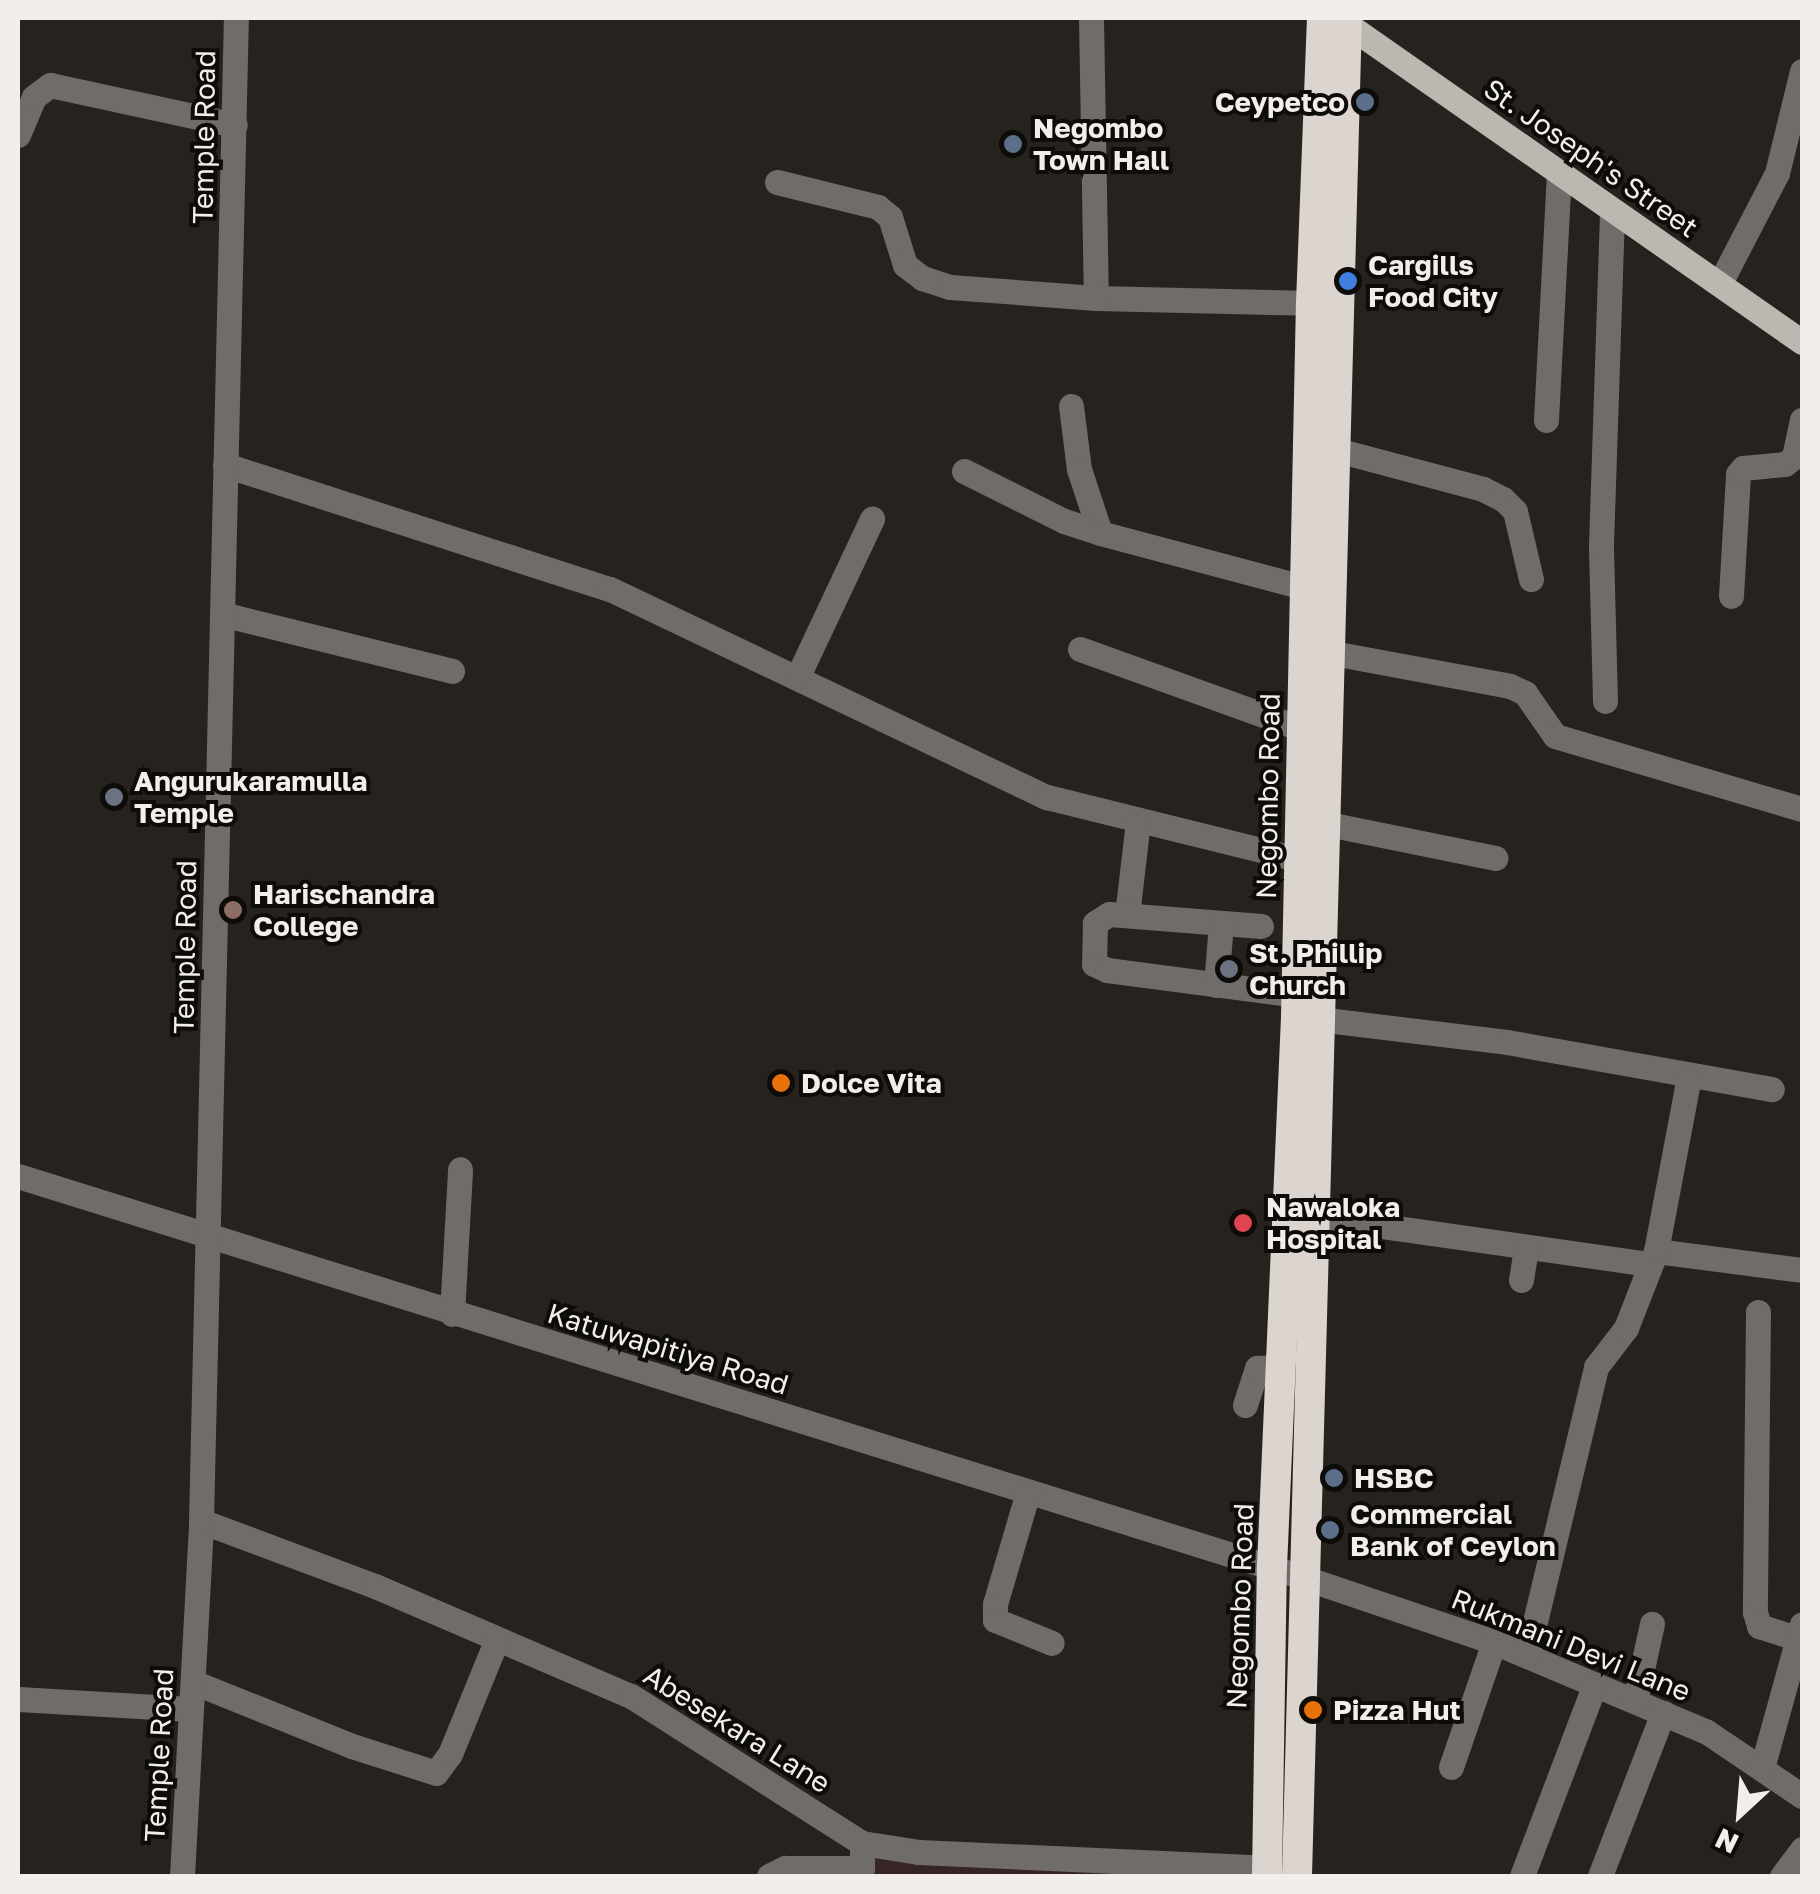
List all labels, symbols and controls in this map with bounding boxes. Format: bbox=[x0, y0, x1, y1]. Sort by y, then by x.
street label: Temple Road bbox=[186, 50, 222, 224]
street label: St. Joseph's Street bbox=[1478, 72, 1704, 244]
place label: Ceypetco bbox=[1215, 85, 1345, 119]
marker: Ceypetco bbox=[1354, 91, 1376, 113]
place label: Negombo Town Hall bbox=[1033, 111, 1169, 177]
marker: Negombo Town Hall bbox=[1002, 133, 1024, 155]
place label: Cargills Food City bbox=[1368, 248, 1498, 314]
marker: Cargills Food City bbox=[1337, 270, 1359, 292]
street label: Negombo Road bbox=[1249, 693, 1287, 899]
place label: Angurukaramulla Temple bbox=[134, 764, 367, 830]
marker: Angurukaramulla Temple bbox=[103, 786, 125, 808]
street label: Temple Road bbox=[167, 860, 203, 1034]
place label: Harischandra College bbox=[253, 877, 435, 943]
marker: Harischandra College bbox=[222, 899, 244, 921]
place label: St. Phillip Church bbox=[1249, 936, 1382, 1002]
marker: St. Phillip Church bbox=[1218, 958, 1240, 980]
place label: Dolce Vita bbox=[801, 1066, 942, 1100]
marker: Dolce Vita bbox=[770, 1072, 792, 1094]
place label: Nawaloka Hospital bbox=[1266, 1190, 1400, 1256]
marker: Nawaloka Hospital bbox=[1230, 1210, 1256, 1236]
street label: Katuwapitiya Road bbox=[543, 1296, 793, 1402]
place label: HSBC bbox=[1354, 1461, 1434, 1495]
marker: HSBC bbox=[1323, 1467, 1345, 1489]
place label: Commercial Bank of Ceylon bbox=[1350, 1497, 1556, 1563]
street label: Negombo Road bbox=[1220, 1503, 1260, 1709]
marker: Commercial Bank of Ceylon bbox=[1319, 1519, 1341, 1541]
street label: Rukmani Devi Lane bbox=[1447, 1582, 1695, 1708]
street label: Abesekara Lane bbox=[638, 1658, 836, 1800]
street label: Temple Road bbox=[138, 1667, 180, 1843]
place label: Pizza Hut bbox=[1333, 1693, 1461, 1727]
marker: Pizza Hut bbox=[1302, 1699, 1324, 1721]
north arrow bbox=[1690, 1764, 1790, 1864]
text: N bbox=[1710, 1822, 1743, 1861]

